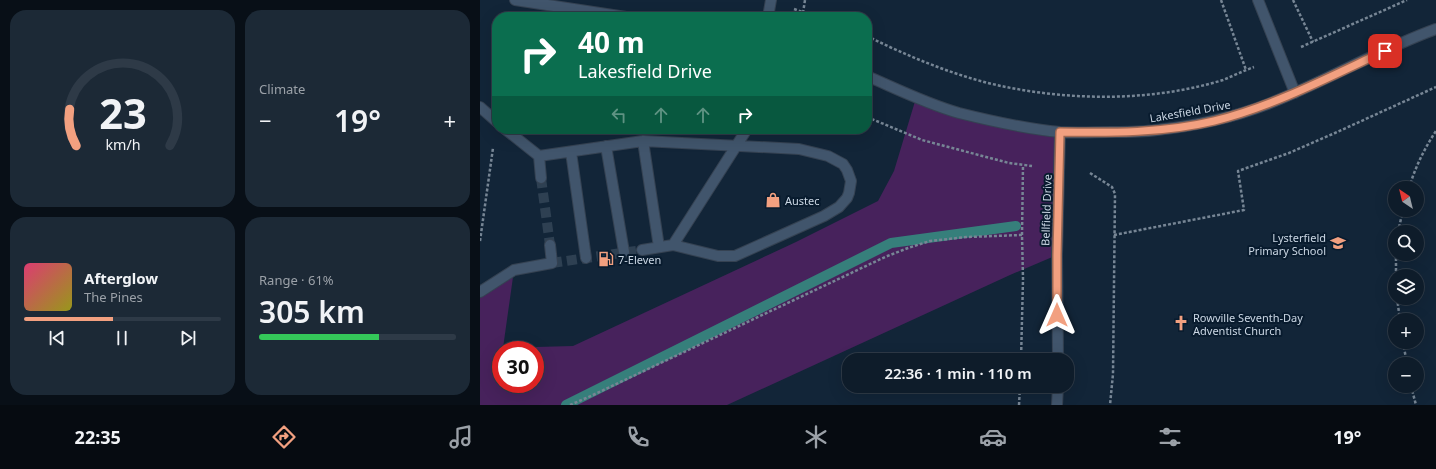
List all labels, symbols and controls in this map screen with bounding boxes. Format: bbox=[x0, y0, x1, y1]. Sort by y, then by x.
text: 40 m bbox=[578, 23, 645, 61]
icon: right bbox=[512, 28, 564, 80]
pin bbox=[1368, 34, 1402, 68]
icon: arrive bbox=[1374, 40, 1396, 62]
text: Lakesfield Drive bbox=[578, 59, 712, 83]
text: Climate bbox=[259, 80, 305, 98]
text: 23 bbox=[99, 85, 146, 141]
street label: Lakesfield Drive bbox=[1148, 97, 1232, 125]
text: 19° bbox=[334, 100, 381, 141]
icon: left bbox=[608, 104, 630, 126]
icon: ahead bbox=[650, 104, 672, 126]
icon: ahead bbox=[692, 104, 714, 126]
icon: right bbox=[734, 104, 756, 126]
text: − bbox=[259, 105, 272, 135]
text: + bbox=[443, 105, 456, 135]
text: km/h bbox=[105, 135, 140, 154]
street label: Bellfield Drive bbox=[1037, 174, 1055, 246]
north arrow bbox=[1388, 181, 1424, 217]
map controls bbox=[1388, 181, 1424, 393]
shop icon: Austec bbox=[764, 191, 782, 209]
place label: Austec bbox=[785, 193, 820, 208]
button: search bbox=[1388, 225, 1424, 261]
place label: Lysterfield Primary School bbox=[1248, 230, 1326, 258]
school or university icon: Lysterfield Primary School bbox=[1329, 234, 1347, 252]
fuel station icon: 7-Eleven bbox=[597, 250, 615, 268]
place label: 7-Eleven bbox=[618, 252, 661, 267]
text: Afterglow bbox=[84, 268, 158, 288]
button: layers bbox=[1388, 269, 1424, 305]
text: Range · 61% bbox=[259, 271, 334, 289]
text: The Pines bbox=[84, 288, 143, 306]
text: 305 km bbox=[259, 291, 365, 332]
position arrow bbox=[1036, 294, 1078, 336]
place label: Rowville Seventh-Day Adventist Church bbox=[1193, 310, 1303, 338]
button: + bbox=[1388, 313, 1424, 349]
church icon: Rowville Seventh-Day Adventist Church bbox=[1172, 314, 1190, 332]
icon: previous bbox=[46, 327, 68, 349]
icon: pause bbox=[111, 327, 133, 349]
icon: next bbox=[177, 327, 199, 349]
speed limit sign: 30 bbox=[492, 341, 544, 393]
button: − bbox=[1388, 357, 1424, 393]
text: 22:36 · 1 min · 110 m bbox=[884, 363, 1032, 383]
icon: directions bbox=[270, 423, 298, 451]
icon: music bbox=[447, 423, 475, 451]
icon: phone bbox=[624, 423, 652, 451]
icon: climate bbox=[802, 423, 830, 451]
icon: car bbox=[979, 423, 1007, 451]
icon: filters bbox=[1156, 423, 1184, 451]
text: 22:35 bbox=[75, 425, 121, 449]
text: 19° bbox=[1333, 425, 1361, 449]

